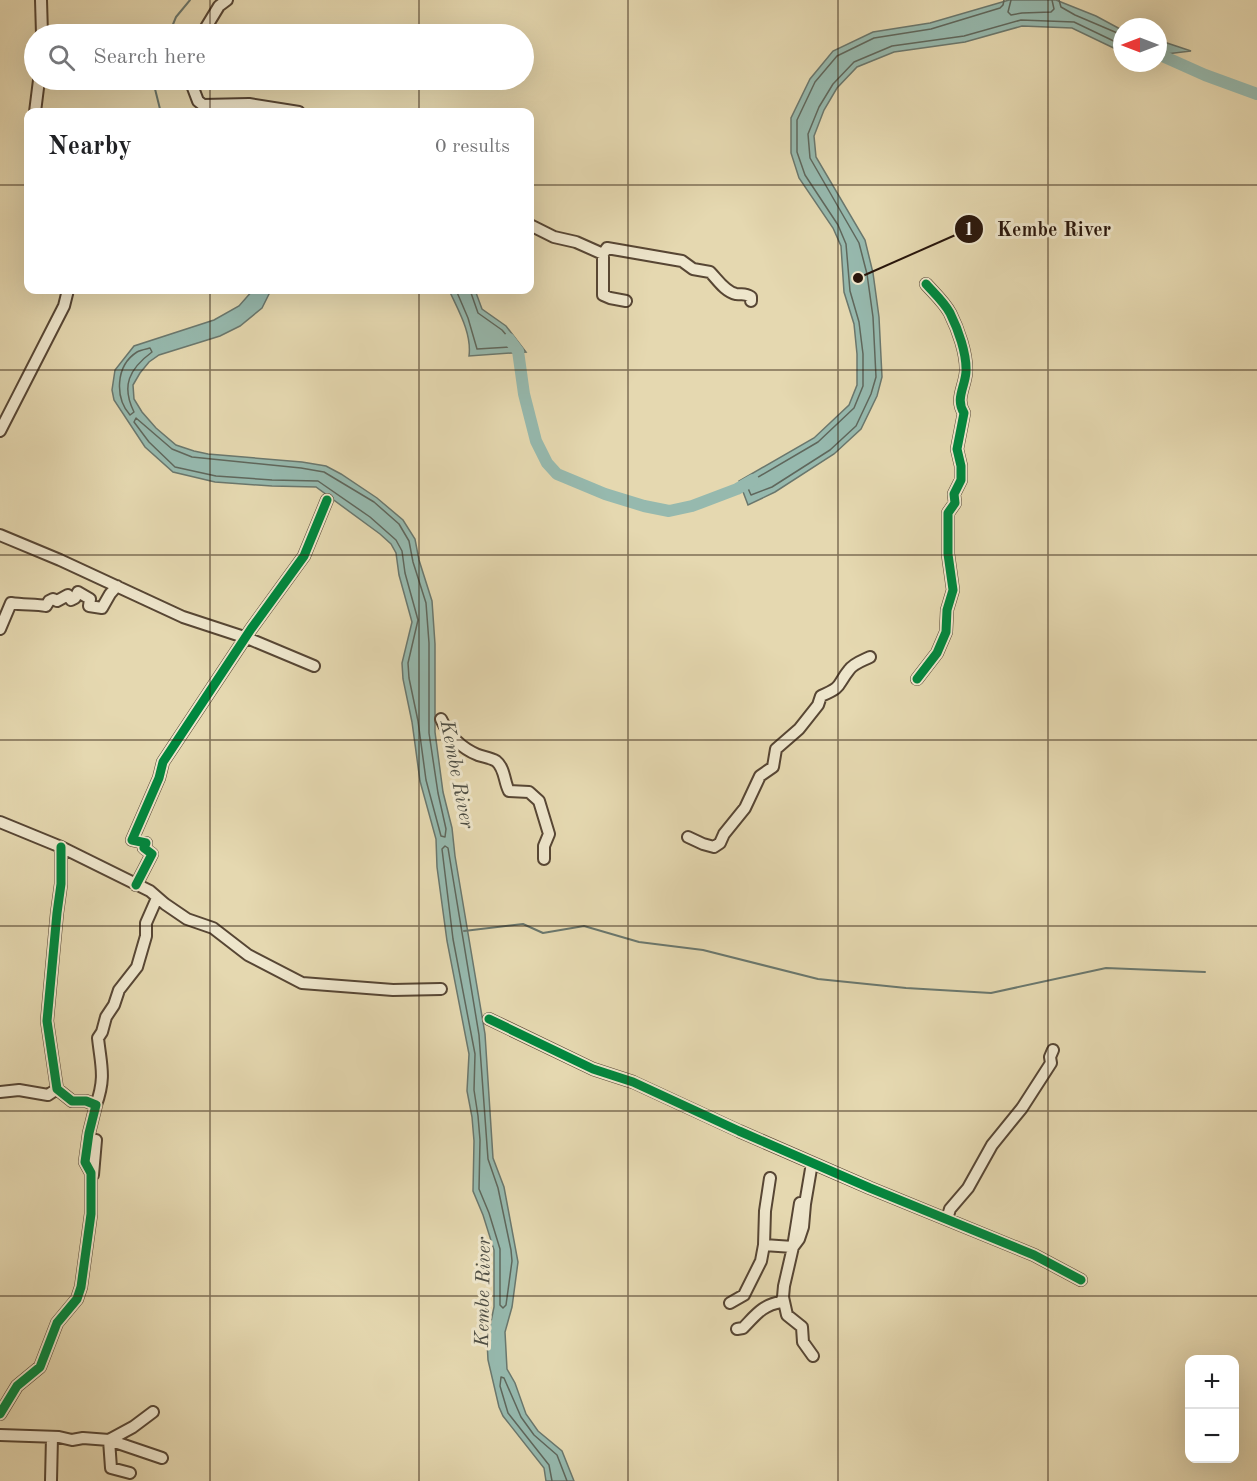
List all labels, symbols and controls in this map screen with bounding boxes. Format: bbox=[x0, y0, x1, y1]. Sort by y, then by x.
north arrow bbox=[1113, 18, 1167, 72]
search box bbox=[24, 24, 534, 90]
icon: search bbox=[45, 41, 78, 74]
text: Search here bbox=[93, 46, 206, 68]
text: Nearby bbox=[48, 134, 132, 160]
text: 0 results bbox=[435, 137, 510, 157]
callout: Kembe River bbox=[954, 210, 1123, 248]
text: 1 bbox=[964, 221, 974, 239]
text: Kembe River bbox=[997, 221, 1112, 241]
water label: Kembe River bbox=[436, 717, 476, 831]
water label: Kembe River bbox=[473, 1236, 495, 1348]
map controls bbox=[1185, 1355, 1239, 1463]
button: + bbox=[1185, 1355, 1239, 1409]
button: − bbox=[1185, 1409, 1239, 1463]

